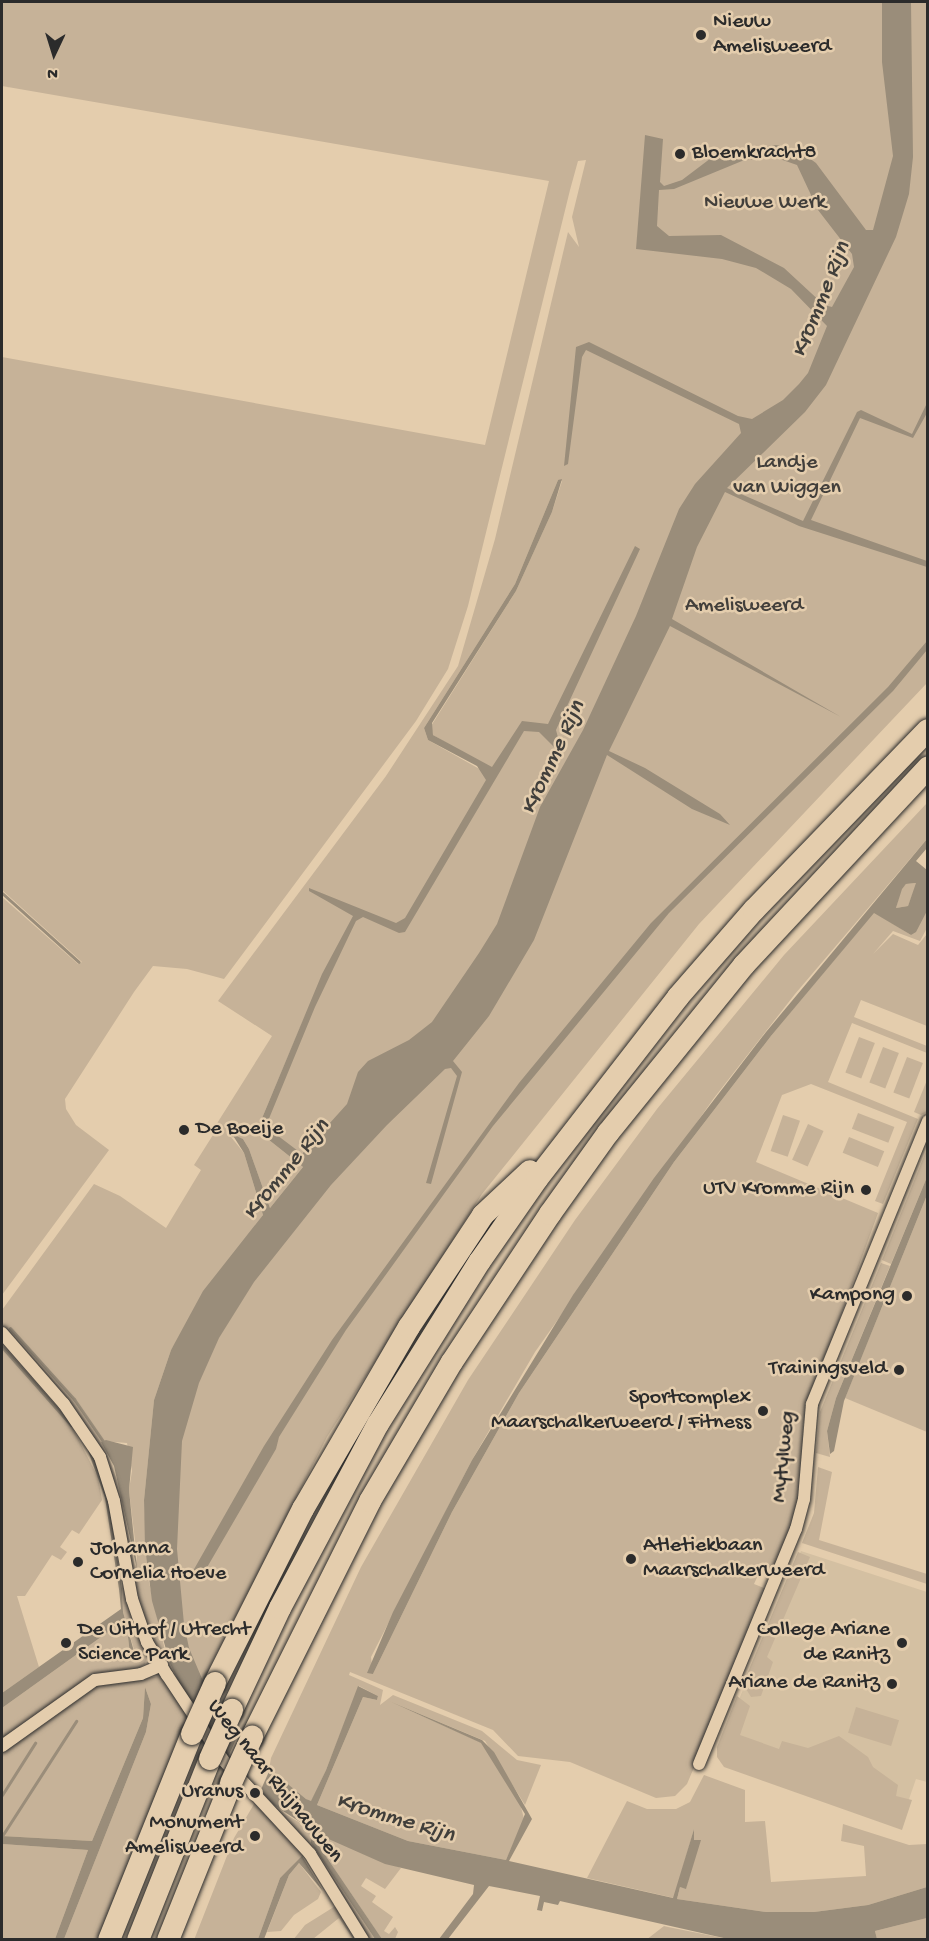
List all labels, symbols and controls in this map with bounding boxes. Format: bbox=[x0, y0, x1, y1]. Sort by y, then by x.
place label: Nieuw Amelisweerd bbox=[713, 9, 831, 60]
north arrow bbox=[24, 24, 84, 84]
marker: Nieuw Amelisweerd bbox=[694, 28, 708, 42]
text: N bbox=[47, 63, 59, 82]
place label: Bloemkracht8 bbox=[692, 141, 817, 167]
marker: Bloemkracht8 bbox=[673, 147, 687, 161]
park label: Nieuwe Werk bbox=[704, 191, 826, 217]
water label: Kromme Rijn bbox=[786, 238, 858, 362]
park label: Landje van Wiggen bbox=[733, 450, 841, 502]
park label: Amelisweerd bbox=[685, 594, 803, 620]
water label: Kromme Rijn bbox=[515, 696, 593, 820]
water label: Kromme Rijn bbox=[237, 1113, 337, 1227]
place label: De Boeije bbox=[196, 1117, 283, 1143]
marker: De Boeije bbox=[177, 1123, 191, 1137]
place label: UTV Kromme Rijn bbox=[703, 1177, 854, 1203]
marker: UTV Kromme Rijn bbox=[859, 1183, 873, 1197]
place label: Kampong bbox=[810, 1283, 895, 1309]
marker: Kampong bbox=[900, 1289, 914, 1303]
place label: Trainingsveld bbox=[769, 1357, 887, 1383]
marker: Trainingsveld bbox=[892, 1363, 906, 1377]
place label: Sportcomplex Maarschalkerweerd / Fitness bbox=[491, 1385, 751, 1436]
marker: Sportcomplex Maarschalkerweerd / Fitness bbox=[756, 1404, 770, 1418]
street label: Mytylweg bbox=[767, 1410, 803, 1504]
place label: Atletiekbaan Maarschalkerweerd bbox=[643, 1533, 824, 1585]
place label: Johanna Cornelia Hoeve bbox=[90, 1536, 226, 1588]
marker: Atletiekbaan Maarschalkerweerd bbox=[624, 1552, 638, 1566]
marker: Johanna Cornelia Hoeve bbox=[71, 1555, 85, 1569]
place label: De Uithof / Utrecht Science Park bbox=[78, 1617, 250, 1669]
place label: College Ariane de Ranitz bbox=[757, 1617, 890, 1669]
marker: De Uithof / Utrecht Science Park bbox=[59, 1636, 73, 1650]
marker: College Ariane de Ranitz bbox=[895, 1636, 909, 1650]
place label: Ariane de Ranitz bbox=[728, 1671, 880, 1697]
marker: Ariane de Ranitz bbox=[885, 1677, 899, 1691]
street label: Weg naar Rhijnauwen bbox=[200, 1695, 348, 1869]
place label: Uranus bbox=[181, 1780, 243, 1806]
marker: Uranus bbox=[248, 1786, 262, 1800]
water label: Kromme Rijn bbox=[332, 1787, 458, 1851]
place label: Monument Amelisweerd bbox=[125, 1810, 243, 1862]
marker: Monument Amelisweerd bbox=[248, 1829, 262, 1843]

